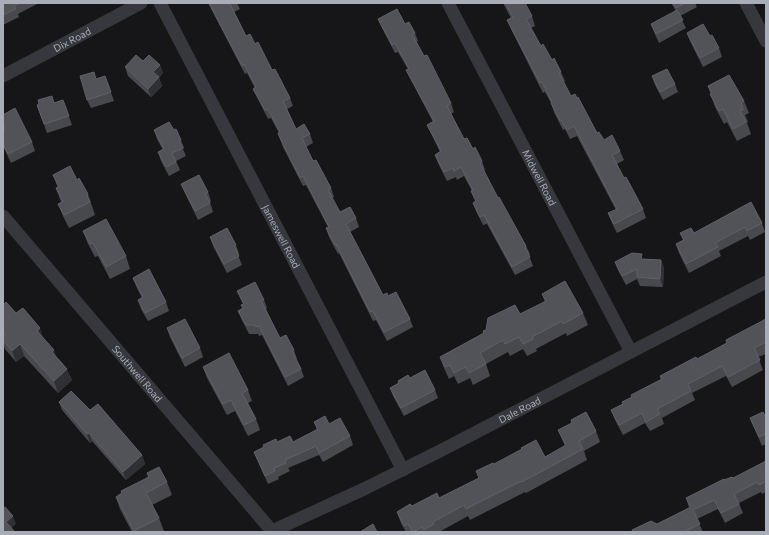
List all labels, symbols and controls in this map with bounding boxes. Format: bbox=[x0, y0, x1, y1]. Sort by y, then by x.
street label: Dix Road bbox=[51, 25, 93, 54]
street label: Midwell Road bbox=[520, 147, 559, 208]
street label: Jameswell Road bbox=[260, 202, 303, 270]
street label: Southwell Road bbox=[110, 343, 165, 404]
street label: Dale Road bbox=[497, 394, 543, 426]

